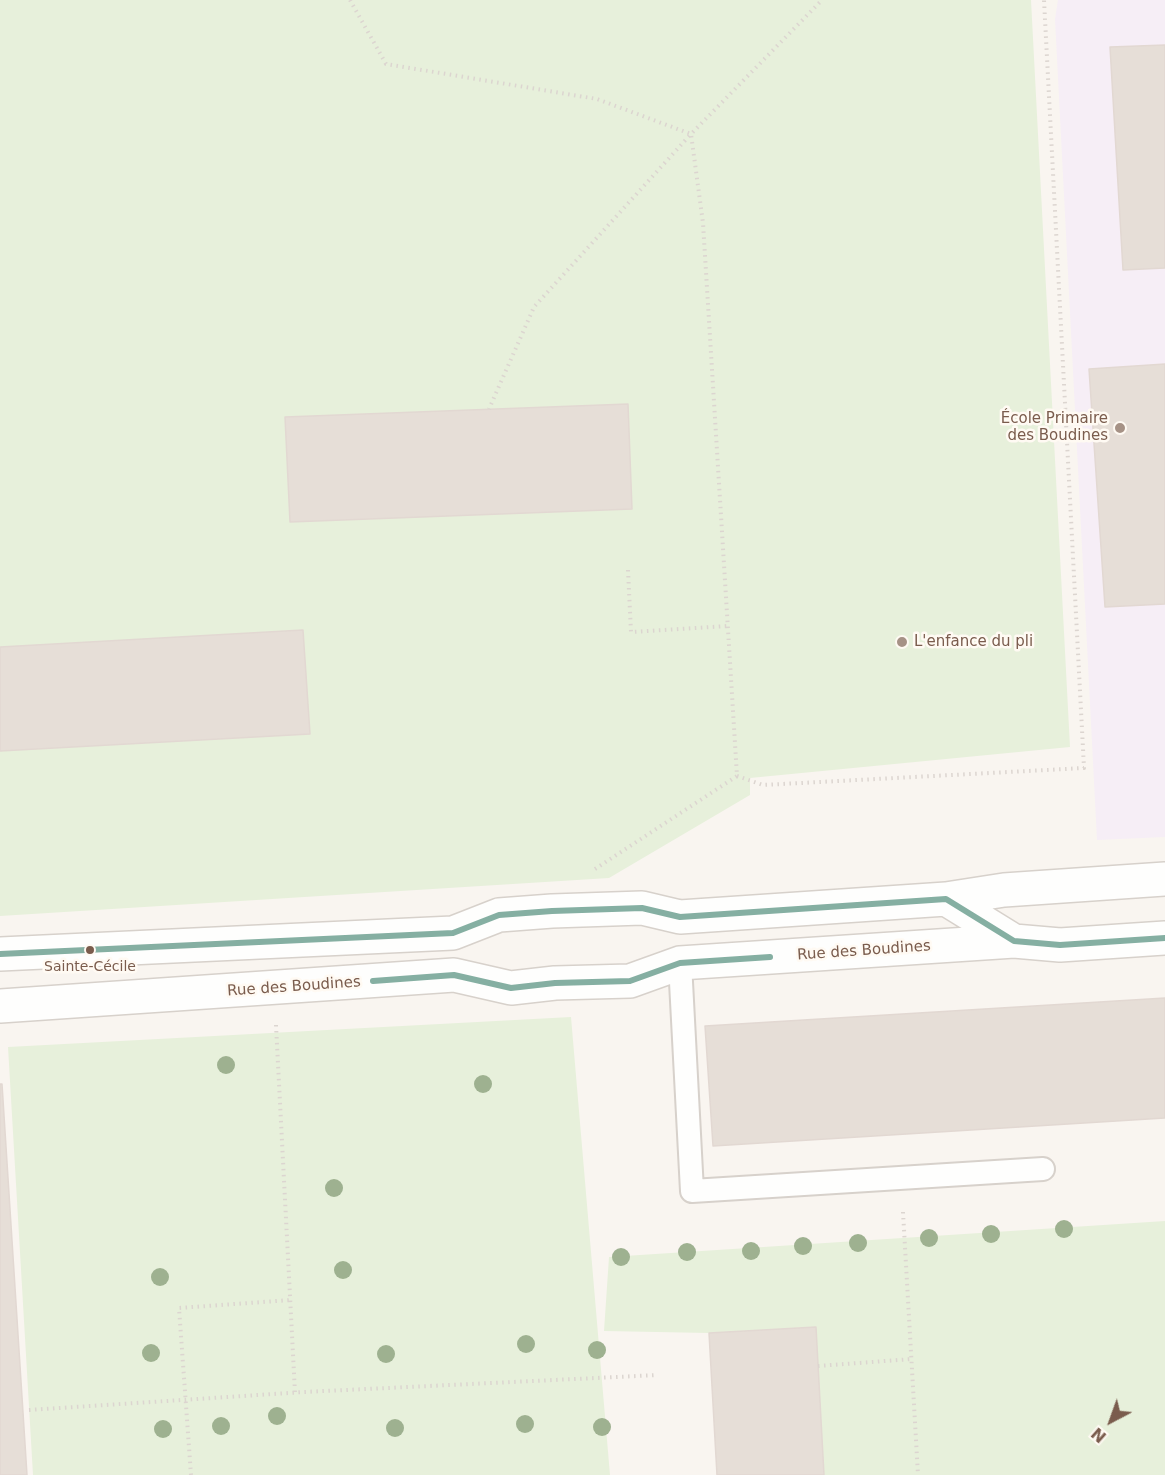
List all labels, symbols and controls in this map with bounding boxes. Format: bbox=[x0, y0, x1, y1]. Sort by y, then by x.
place label: École Primaire des Boudines bbox=[1001, 410, 1108, 445]
marker: École Primaire des Boudines bbox=[1113, 421, 1127, 435]
place label: L'enfance du pli bbox=[914, 633, 1033, 651]
marker: L'enfance du pli bbox=[895, 635, 909, 649]
street label: Rue des Boudines bbox=[797, 937, 931, 965]
marker: Sainte-Cécile bbox=[84, 944, 96, 956]
place label: Sainte-Cécile bbox=[44, 959, 136, 975]
street label: Rue des Boudines bbox=[227, 973, 361, 1001]
north arrow bbox=[1081, 1391, 1141, 1451]
text: N bbox=[1088, 1423, 1110, 1447]

